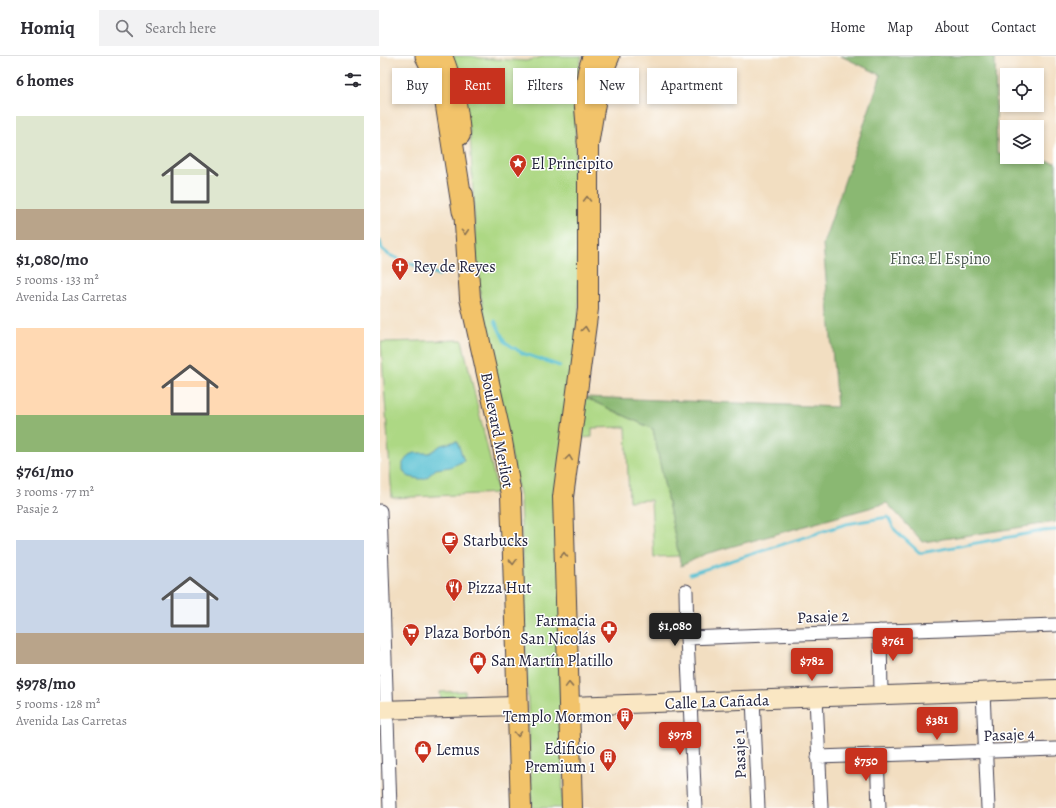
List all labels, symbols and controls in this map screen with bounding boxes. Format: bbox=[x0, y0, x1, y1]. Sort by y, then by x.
search box bbox=[99, 10, 379, 46]
text: Homiq bbox=[20, 15, 75, 41]
icon: search bbox=[113, 17, 135, 39]
text: Search here bbox=[145, 18, 216, 38]
text: Home bbox=[830, 18, 865, 37]
text: Map bbox=[887, 18, 913, 37]
text: About bbox=[935, 18, 969, 37]
text: Contact bbox=[991, 18, 1036, 37]
chip: Buy bbox=[392, 68, 442, 104]
chip: Rent bbox=[450, 68, 505, 104]
chip: Filters bbox=[513, 68, 577, 104]
chip: New bbox=[585, 68, 639, 104]
chip: Apartment bbox=[647, 68, 737, 104]
map controls bbox=[1000, 68, 1044, 164]
button: locate bbox=[1000, 68, 1044, 112]
text: 6 homes bbox=[16, 69, 74, 92]
icon: filters bbox=[342, 69, 364, 91]
button: layers bbox=[1000, 120, 1044, 164]
icon: home bbox=[154, 142, 226, 214]
place icon: El Principito bbox=[508, 153, 528, 178]
place label: El Principito bbox=[531, 153, 613, 175]
one-way arrow bbox=[583, 196, 591, 202]
one-way arrow bbox=[460, 229, 469, 235]
text: $1,080/mo bbox=[16, 248, 88, 271]
park label: Finca El Espino bbox=[890, 248, 990, 270]
church icon: Rey de Reyes bbox=[390, 256, 410, 281]
place label: Rey de Reyes bbox=[413, 256, 496, 278]
text: 5 rooms · 133 m² bbox=[16, 271, 99, 288]
text: Avenida Las Carretas bbox=[16, 288, 127, 305]
one-way arrow bbox=[580, 326, 589, 332]
icon: home bbox=[154, 354, 226, 426]
street label: Boulevard Merliot bbox=[475, 370, 519, 490]
one-way arrow bbox=[564, 455, 573, 461]
text: $761/mo bbox=[16, 460, 74, 483]
text: 3 rooms · 77 m² bbox=[16, 483, 94, 500]
text: Pasaje 2 bbox=[16, 500, 58, 517]
cafe icon: Starbucks bbox=[440, 530, 460, 555]
place label: Starbucks bbox=[463, 530, 528, 552]
one-way arrow bbox=[560, 552, 568, 558]
one-way arrow bbox=[509, 559, 517, 565]
icon: home bbox=[154, 566, 226, 638]
restaurant icon: Pizza Hut bbox=[444, 577, 464, 602]
place label: Pizza Hut bbox=[467, 577, 532, 599]
street label: Pasaje 2 bbox=[797, 605, 850, 629]
place label: Farmacia San Nicolás bbox=[520, 610, 597, 650]
pin: $1,080 bbox=[642, 613, 708, 647]
text: $1,080 bbox=[658, 617, 692, 634]
pharmacy icon: Farmacia San Nicolás bbox=[599, 619, 619, 644]
supermarket icon: Plaza Borbón bbox=[401, 622, 421, 647]
place label: Plaza Borbón bbox=[424, 622, 511, 644]
pin: $761 bbox=[869, 628, 917, 662]
text: $761 bbox=[882, 632, 904, 649]
pin: $782 bbox=[788, 648, 836, 682]
shop icon: San Martín Platillo bbox=[468, 650, 488, 675]
place label: San Martín Platillo bbox=[491, 650, 613, 672]
text: $782 bbox=[800, 652, 824, 669]
text: $978/mo bbox=[16, 672, 76, 695]
one-way arrow bbox=[565, 682, 573, 688]
street label: Calle La Cañada bbox=[665, 689, 770, 715]
text: 5 rooms · 128 m² bbox=[16, 695, 100, 712]
place label: Templo Mormon bbox=[503, 706, 612, 728]
building icon: Templo Mormon bbox=[615, 706, 635, 731]
pin: $381 bbox=[913, 707, 961, 741]
text: $381 bbox=[926, 711, 948, 728]
text: Avenida Las Carretas bbox=[16, 712, 127, 729]
pin: $978 bbox=[656, 722, 704, 756]
street label: Pasaje 4 bbox=[983, 723, 1035, 747]
text: $978 bbox=[668, 726, 692, 743]
street label: Pasaje 1 bbox=[728, 728, 752, 779]
one-way arrow bbox=[514, 731, 522, 737]
place label: Edificio Premium 1 bbox=[525, 738, 596, 778]
shop icon: Lemus bbox=[413, 739, 433, 764]
place label: Lemus bbox=[436, 739, 480, 761]
building icon: Edificio Premium 1 bbox=[598, 747, 618, 772]
pin: $750 bbox=[842, 748, 890, 782]
text: $750 bbox=[854, 752, 878, 769]

